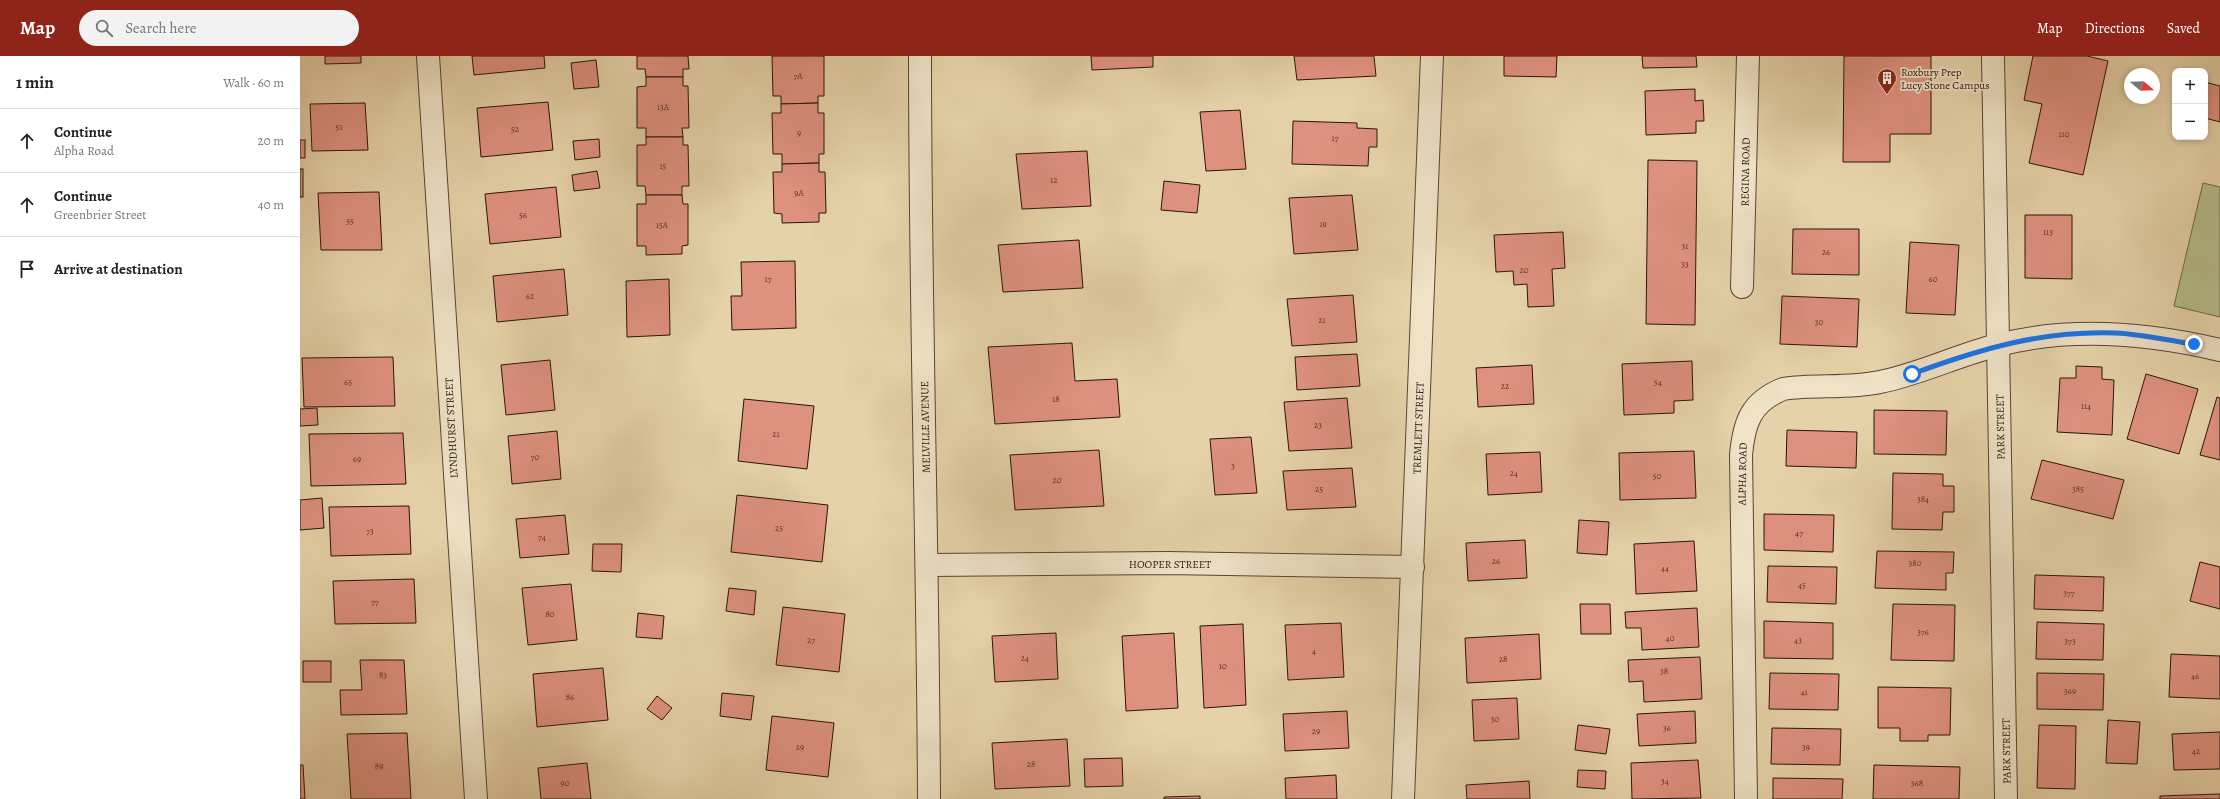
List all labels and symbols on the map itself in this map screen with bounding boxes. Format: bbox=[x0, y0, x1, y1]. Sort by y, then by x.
place label: Roxbury Prep Lucy Stone Campus bbox=[1901, 65, 1990, 93]
building icon: Roxbury Prep Lucy Stone Campus bbox=[1876, 67, 1898, 95]
north arrow bbox=[2124, 68, 2160, 104]
house number: 7A bbox=[793, 70, 803, 82]
house number: 13A bbox=[657, 101, 670, 113]
house number: 51 bbox=[336, 121, 342, 133]
house number: 52 bbox=[511, 123, 520, 135]
house number: 9 bbox=[797, 127, 801, 139]
house number: 110 bbox=[2059, 128, 2070, 140]
house number: 17 bbox=[1332, 132, 1339, 144]
street label: REGINA ROAD bbox=[1737, 137, 1754, 207]
house number: 15 bbox=[660, 160, 667, 172]
house number: 12 bbox=[1050, 174, 1058, 186]
house number: 9A bbox=[794, 187, 804, 199]
house number: 56 bbox=[519, 209, 527, 221]
house number: 55 bbox=[346, 215, 354, 227]
house number: 19 bbox=[1319, 218, 1327, 230]
house number: 15A bbox=[656, 219, 669, 231]
house number: 113 bbox=[2043, 226, 2053, 238]
house number: 31 bbox=[1682, 240, 1688, 252]
house number: 26 bbox=[1822, 246, 1830, 258]
house number: 33 bbox=[1681, 258, 1689, 270]
house number: 20 bbox=[1519, 264, 1529, 276]
house number: 17 bbox=[765, 273, 772, 285]
house number: 60 bbox=[1929, 273, 1938, 285]
house number: 62 bbox=[526, 290, 535, 302]
house number: 21 bbox=[1318, 314, 1326, 326]
house number: 30 bbox=[1815, 316, 1823, 328]
route end bbox=[2185, 335, 2203, 353]
route start bbox=[1903, 365, 1921, 383]
house number: 65 bbox=[344, 376, 352, 388]
house number: 54 bbox=[1654, 376, 1662, 388]
street label: LYNDHURST STREET bbox=[441, 377, 462, 479]
house number: 22 bbox=[1501, 380, 1510, 392]
street label: MELVILLE AVENUE bbox=[917, 381, 934, 473]
street label: TREMLETT STREET bbox=[1409, 382, 1428, 474]
house number: 18 bbox=[1052, 393, 1060, 405]
street label: PARK STREET bbox=[1992, 394, 2009, 460]
house number: 114 bbox=[2081, 400, 2091, 412]
house number: 23 bbox=[1314, 419, 1322, 431]
house number: 21 bbox=[772, 428, 780, 440]
street label: ALPHA ROAD bbox=[1734, 442, 1751, 507]
house number: 70 bbox=[531, 451, 539, 463]
house number: 69 bbox=[353, 453, 361, 465]
house number: 3 bbox=[1231, 460, 1235, 472]
house number: 24 bbox=[1510, 467, 1518, 479]
house number: 50 bbox=[1653, 470, 1662, 482]
house number: 20 bbox=[1052, 474, 1062, 486]
house number: 25 bbox=[1315, 483, 1323, 495]
house number: 385 bbox=[2072, 483, 2084, 495]
house number: 384 bbox=[1917, 493, 1929, 505]
house number: 25 bbox=[775, 522, 783, 534]
house number: 73 bbox=[366, 525, 374, 537]
house number: 47 bbox=[1795, 527, 1803, 539]
house number: 74 bbox=[538, 531, 546, 543]
house number: 26 bbox=[1492, 555, 1500, 567]
street label: HOOPER STREET bbox=[1129, 557, 1211, 572]
house number: 380 bbox=[1909, 557, 1922, 569]
house number: 44 bbox=[1661, 562, 1669, 574]
house number: 45 bbox=[1798, 579, 1806, 591]
house number: 377 bbox=[2063, 587, 2075, 599]
house number: 77 bbox=[371, 596, 379, 608]
house number: 80 bbox=[545, 608, 555, 620]
house number: 376 bbox=[1917, 626, 1929, 638]
house number: 40 bbox=[1666, 632, 1675, 644]
house number: 27 bbox=[807, 634, 815, 646]
house number: 43 bbox=[1794, 634, 1802, 646]
house number: 373 bbox=[2064, 635, 2076, 647]
house number: 4 bbox=[1312, 645, 1316, 657]
house number: 24 bbox=[1021, 652, 1029, 664]
house number: 28 bbox=[1499, 653, 1507, 665]
house number: 10 bbox=[1219, 660, 1227, 672]
house number: 38 bbox=[1660, 665, 1668, 677]
house number: 83 bbox=[379, 669, 387, 681]
house number: 46 bbox=[2191, 670, 2199, 682]
house number: 369 bbox=[2064, 685, 2076, 697]
house number: 41 bbox=[1800, 686, 1808, 698]
house number: 86 bbox=[566, 691, 574, 703]
house number: 30 bbox=[1491, 713, 1499, 725]
street label: PARK STREET bbox=[1998, 718, 2015, 784]
house number: 36 bbox=[1663, 722, 1671, 734]
house number: 29 bbox=[1312, 725, 1320, 737]
house number: 29 bbox=[796, 741, 804, 753]
house number: 39 bbox=[1802, 741, 1810, 753]
house number: 42 bbox=[2192, 745, 2201, 757]
house number: 28 bbox=[1027, 758, 1035, 770]
house number: 89 bbox=[375, 760, 383, 772]
house number: 34 bbox=[1661, 775, 1669, 787]
house number: 90 bbox=[561, 777, 570, 789]
house number: 368 bbox=[1911, 777, 1923, 789]

